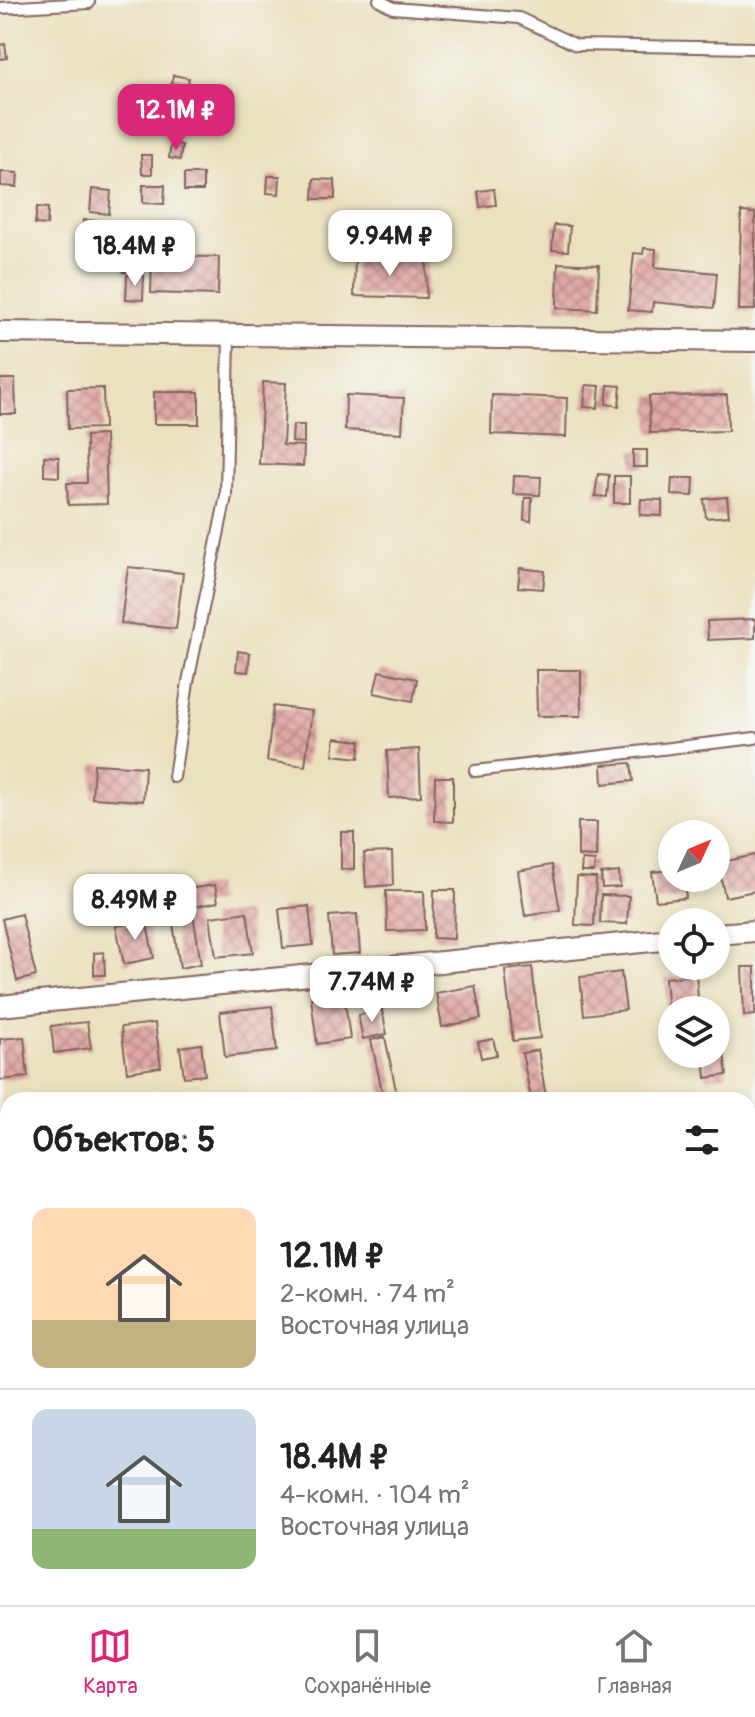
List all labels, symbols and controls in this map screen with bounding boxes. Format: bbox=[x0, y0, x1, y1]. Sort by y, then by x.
pin: 12.1M ₽ bbox=[102, 84, 250, 152]
text: 12.1M ₽ bbox=[136, 94, 216, 126]
pin: 9.94M ₽ bbox=[316, 210, 464, 278]
pin: 18.4M ₽ bbox=[61, 220, 209, 288]
text: 9.94M ₽ bbox=[346, 220, 434, 252]
text: 18.4M ₽ bbox=[93, 230, 177, 262]
north arrow bbox=[658, 820, 730, 892]
map controls bbox=[658, 820, 730, 1068]
pin: 8.49M ₽ bbox=[61, 874, 209, 942]
text: 8.49M ₽ bbox=[91, 884, 179, 916]
button: locate bbox=[658, 908, 730, 980]
pin: 7.74M ₽ bbox=[298, 956, 446, 1024]
text: 7.74M ₽ bbox=[328, 966, 416, 998]
button: layers bbox=[658, 996, 730, 1068]
icon: filters bbox=[680, 1118, 724, 1162]
text: Объектов: 5 bbox=[32, 1119, 215, 1162]
text: 12.1M ₽ bbox=[280, 1235, 385, 1278]
icon: home bbox=[96, 1240, 192, 1336]
text: 2-комн. · 74 m² bbox=[280, 1278, 455, 1310]
text: Восточная улица bbox=[280, 1310, 469, 1342]
text: 18.4M ₽ bbox=[280, 1436, 390, 1479]
icon: home bbox=[96, 1441, 192, 1537]
text: 4-комн. · 104 m² bbox=[280, 1479, 470, 1511]
text: Восточная улица bbox=[280, 1511, 469, 1543]
tab: Карта bbox=[83, 1624, 138, 1700]
tab: Сохранённые bbox=[304, 1624, 431, 1700]
tab: Главная bbox=[597, 1624, 672, 1700]

